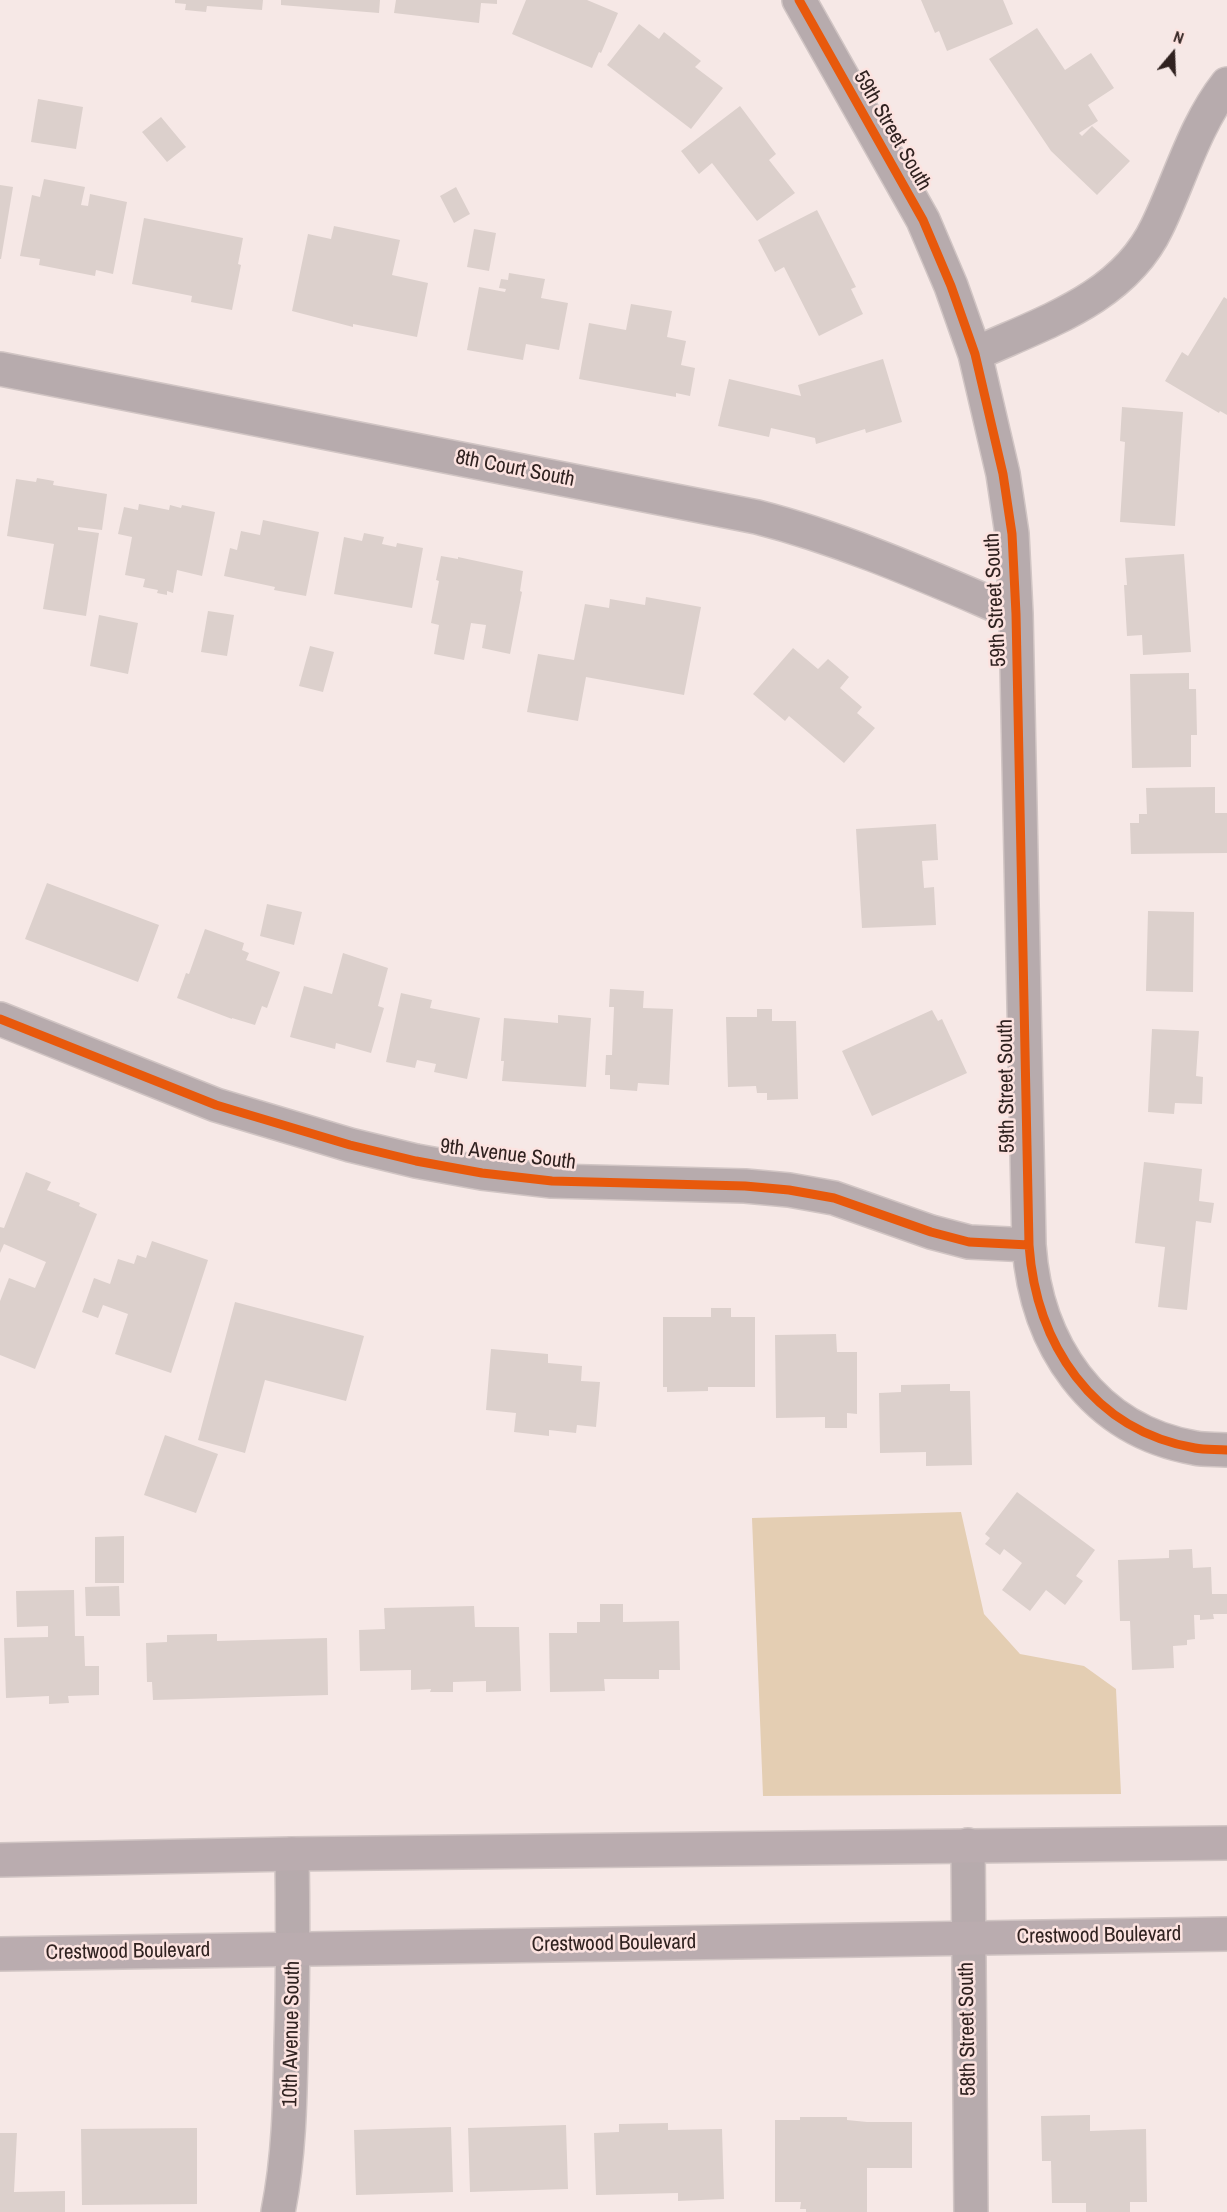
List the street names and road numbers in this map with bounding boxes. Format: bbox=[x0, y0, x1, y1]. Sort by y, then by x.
street label: 59th Street South bbox=[848, 67, 936, 195]
street label: 8th Court South bbox=[453, 445, 577, 493]
street label: 59th Street South bbox=[980, 532, 1012, 668]
street label: 59th Street South bbox=[993, 1019, 1021, 1153]
street label: 9th Avenue South bbox=[439, 1134, 577, 1176]
street label: Crestwood Boulevard bbox=[1016, 1922, 1182, 1950]
street label: Crestwood Boulevard bbox=[531, 1930, 697, 1958]
street label: Crestwood Boulevard bbox=[45, 1938, 211, 1966]
street label: 10th Avenue South bbox=[278, 1961, 306, 2107]
street label: 58th Street South bbox=[954, 1962, 982, 2096]

